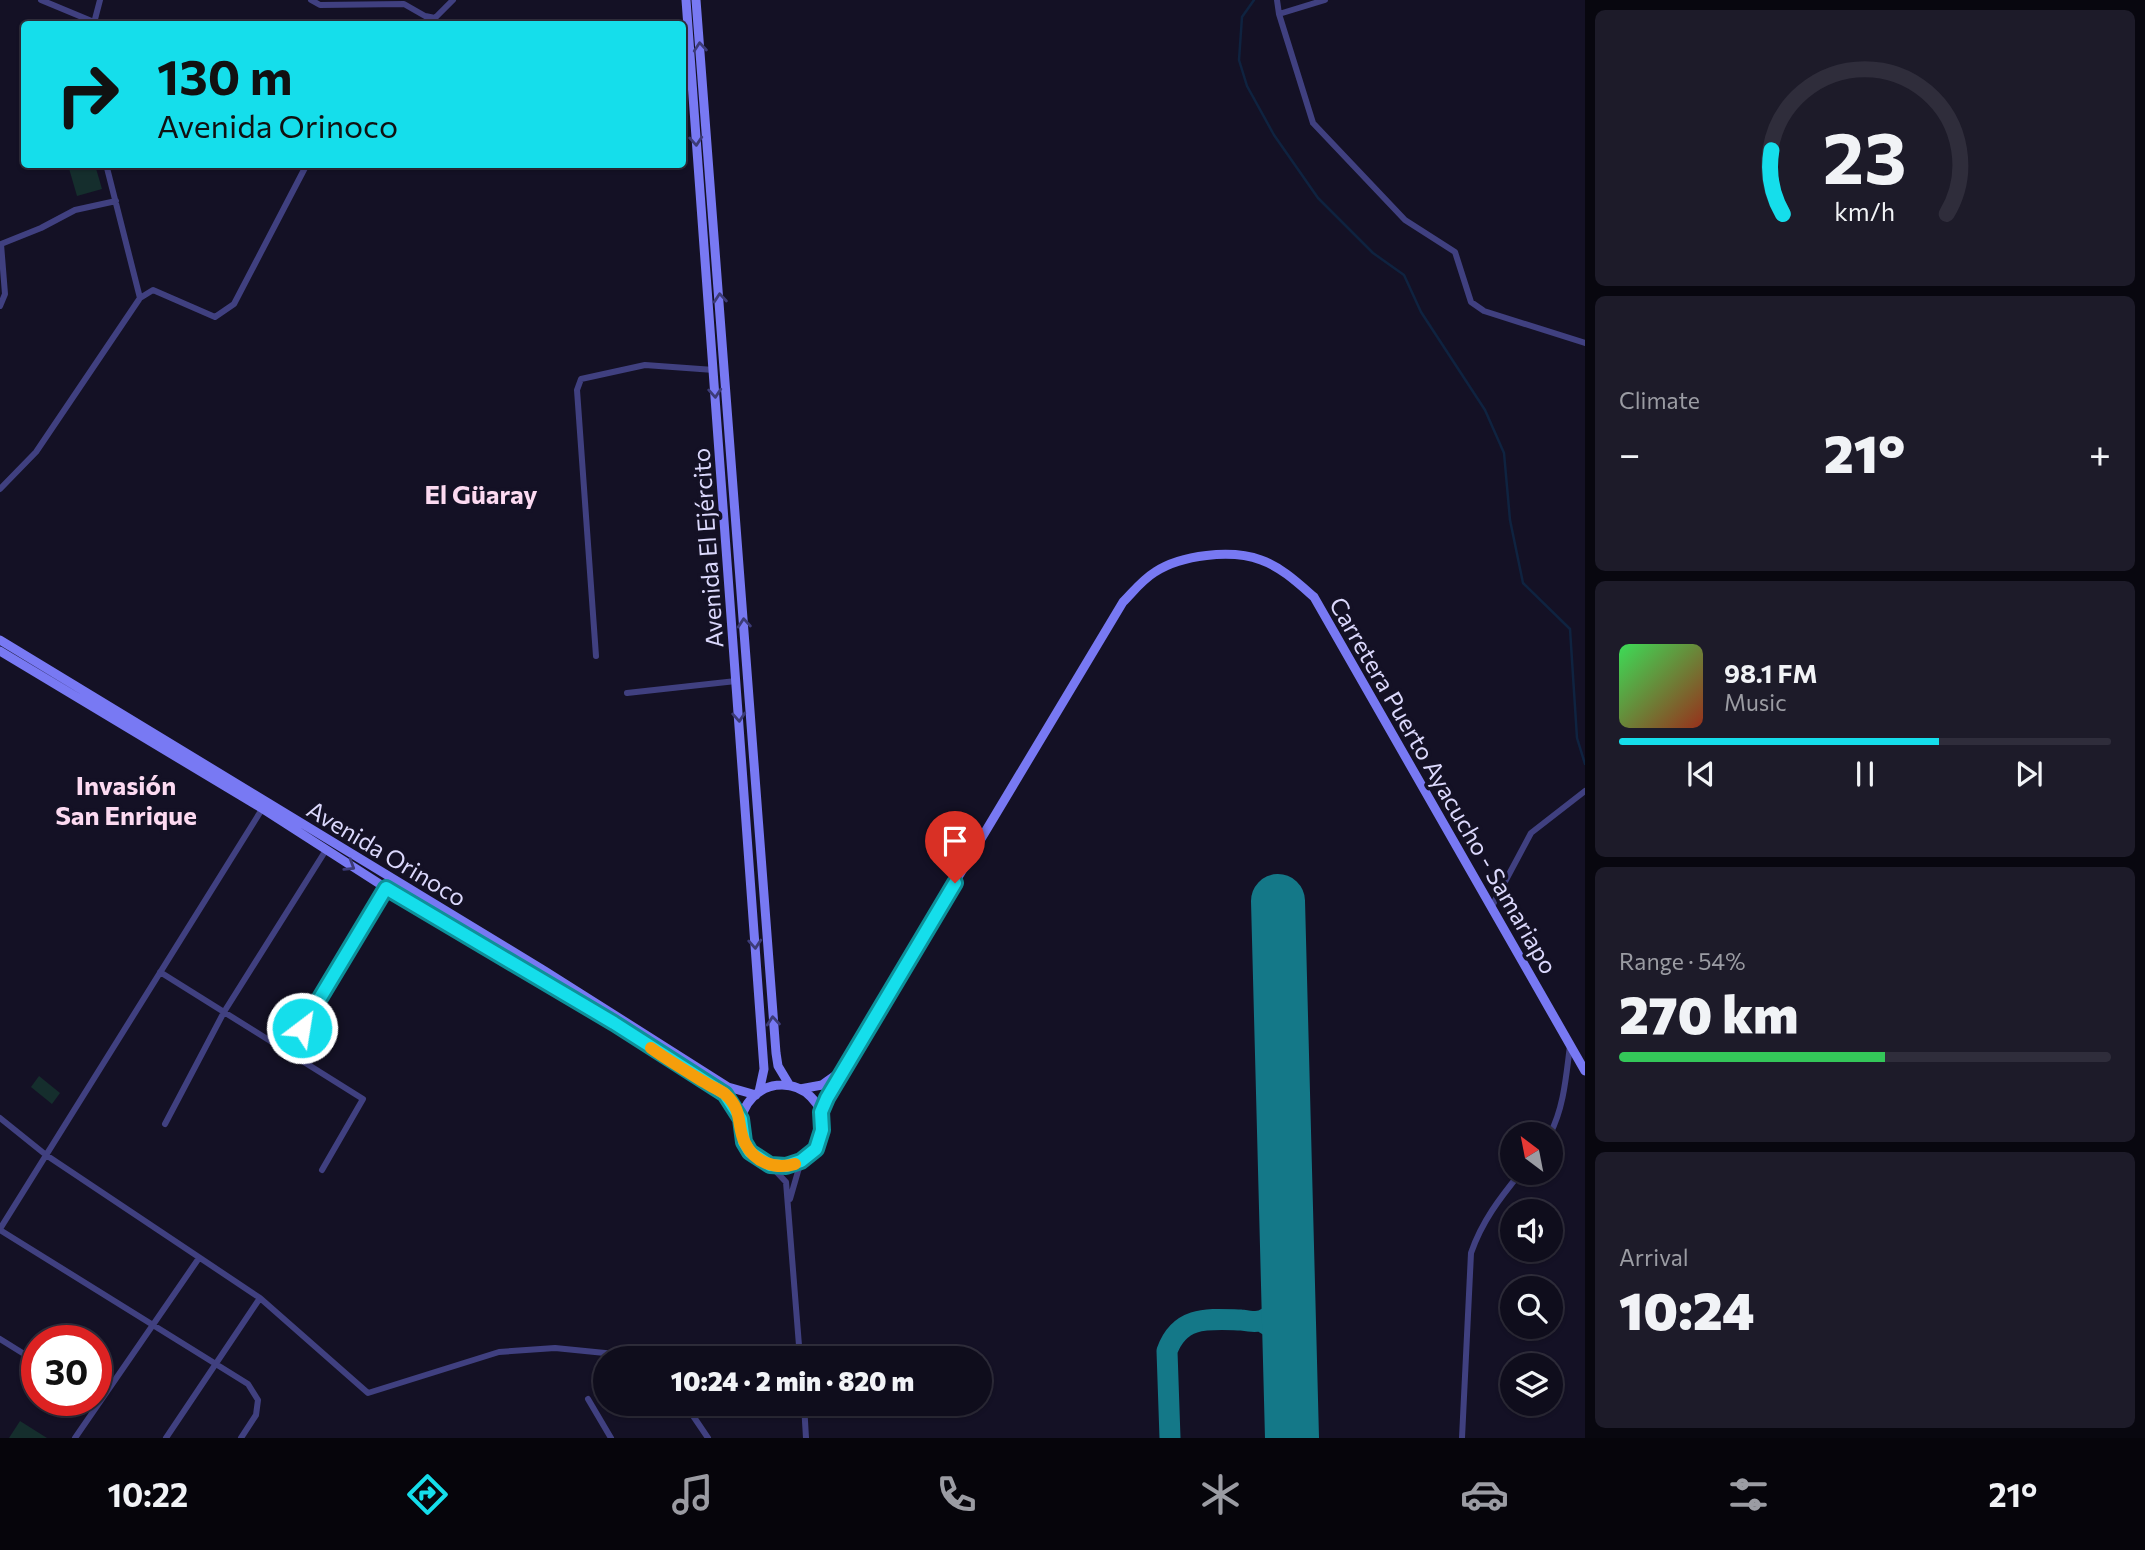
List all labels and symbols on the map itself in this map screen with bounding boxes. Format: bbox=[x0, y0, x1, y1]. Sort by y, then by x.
one-way arrow bbox=[693, 41, 708, 52]
one-way arrow bbox=[689, 136, 704, 147]
one-way arrow bbox=[713, 292, 728, 303]
one-way arrow bbox=[707, 387, 722, 398]
street label: Avenida El Ejército bbox=[686, 447, 728, 649]
district label: El Güaray bbox=[424, 478, 538, 509]
street label: Carretera Puerto Ayacucho - Samariapo bbox=[1324, 591, 1564, 979]
one-way arrow bbox=[737, 617, 752, 628]
one-way arrow bbox=[731, 712, 746, 723]
district label: Invasión San Enrique bbox=[55, 769, 197, 830]
street label: Avenida Orinoco bbox=[302, 794, 472, 912]
pin bbox=[925, 811, 985, 883]
one-way arrow bbox=[343, 857, 356, 870]
one-way arrow bbox=[747, 939, 762, 950]
position arrow bbox=[265, 991, 339, 1065]
one-way arrow bbox=[766, 1015, 781, 1026]
north arrow bbox=[1500, 1122, 1563, 1185]
speed limit sign: 30 bbox=[21, 1325, 112, 1416]

